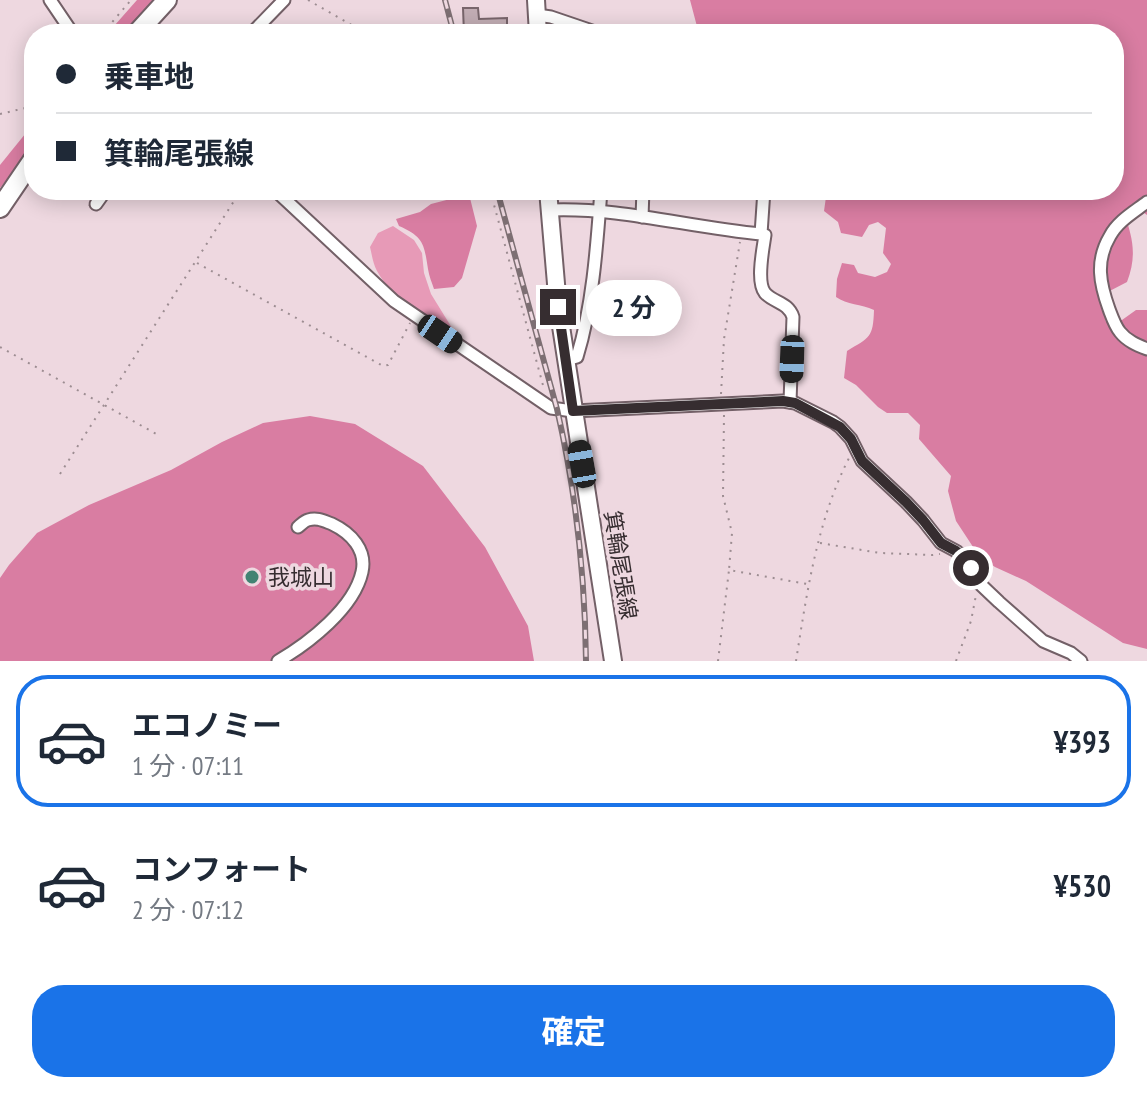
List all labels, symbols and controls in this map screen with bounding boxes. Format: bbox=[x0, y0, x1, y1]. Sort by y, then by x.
text: 乗車地 bbox=[104, 56, 194, 95]
text: 箕輪尾張線 bbox=[104, 133, 254, 172]
callout: 2 分 bbox=[586, 279, 682, 335]
route end bbox=[540, 289, 576, 325]
text: 2 分 bbox=[612, 291, 656, 324]
car bbox=[413, 311, 467, 357]
car bbox=[779, 335, 805, 383]
car bbox=[566, 438, 598, 490]
street label: 箕輪尾張線 bbox=[599, 508, 643, 622]
route start bbox=[953, 550, 989, 586]
place label: 我城山 bbox=[268, 563, 334, 591]
marker: 我城山 bbox=[243, 568, 261, 586]
icon: car bbox=[36, 705, 108, 777]
text: エコノミー bbox=[132, 705, 282, 744]
text: ¥393 bbox=[1054, 722, 1111, 761]
text: 1 分 · 07:11 bbox=[132, 749, 244, 782]
icon: car bbox=[36, 849, 108, 921]
text: コンフォート bbox=[132, 849, 311, 888]
text: ¥530 bbox=[1054, 866, 1111, 905]
text: 2 分 · 07:12 bbox=[132, 893, 244, 926]
button: 確定 bbox=[32, 985, 1115, 1077]

